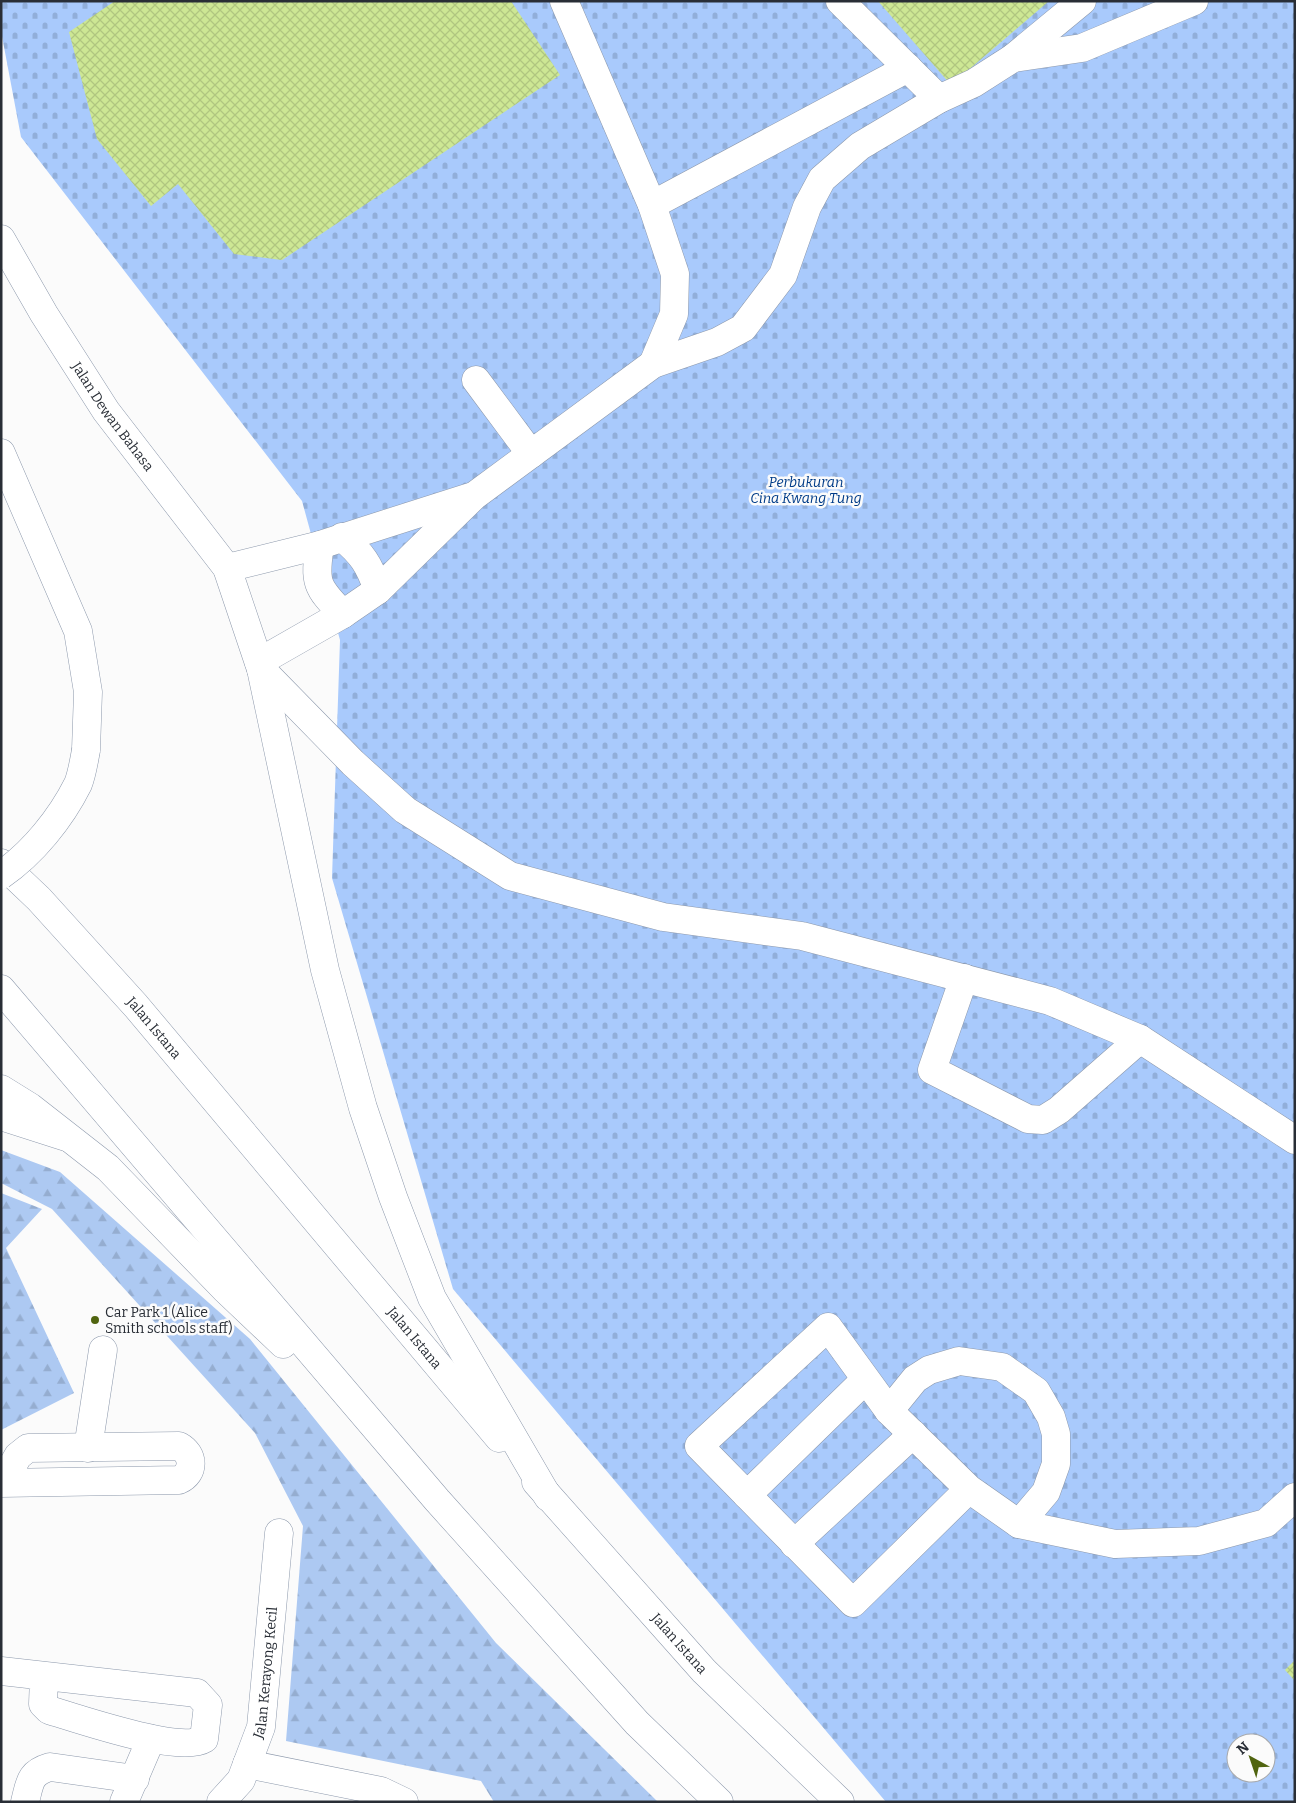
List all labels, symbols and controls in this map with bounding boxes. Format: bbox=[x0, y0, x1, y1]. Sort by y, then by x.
street label: Jalan Dewan Bahasa bbox=[68, 358, 158, 475]
park label: Perbukuran Cina Kwang Tung bbox=[750, 474, 862, 507]
street label: Jalan Istana bbox=[123, 992, 185, 1062]
street label: Jalan Istana bbox=[383, 1302, 446, 1372]
place label: Car Park 1 (Alice Smith schools staff) bbox=[105, 1304, 233, 1337]
marker: Car Park 1 (Alice Smith schools staff) bbox=[89, 1314, 101, 1326]
street label: Jalan Kerayong Kecil bbox=[249, 1606, 281, 1742]
street label: Jalan Istana bbox=[647, 1609, 711, 1678]
north arrow bbox=[1226, 1733, 1276, 1783]
text: N bbox=[1233, 1738, 1253, 1758]

